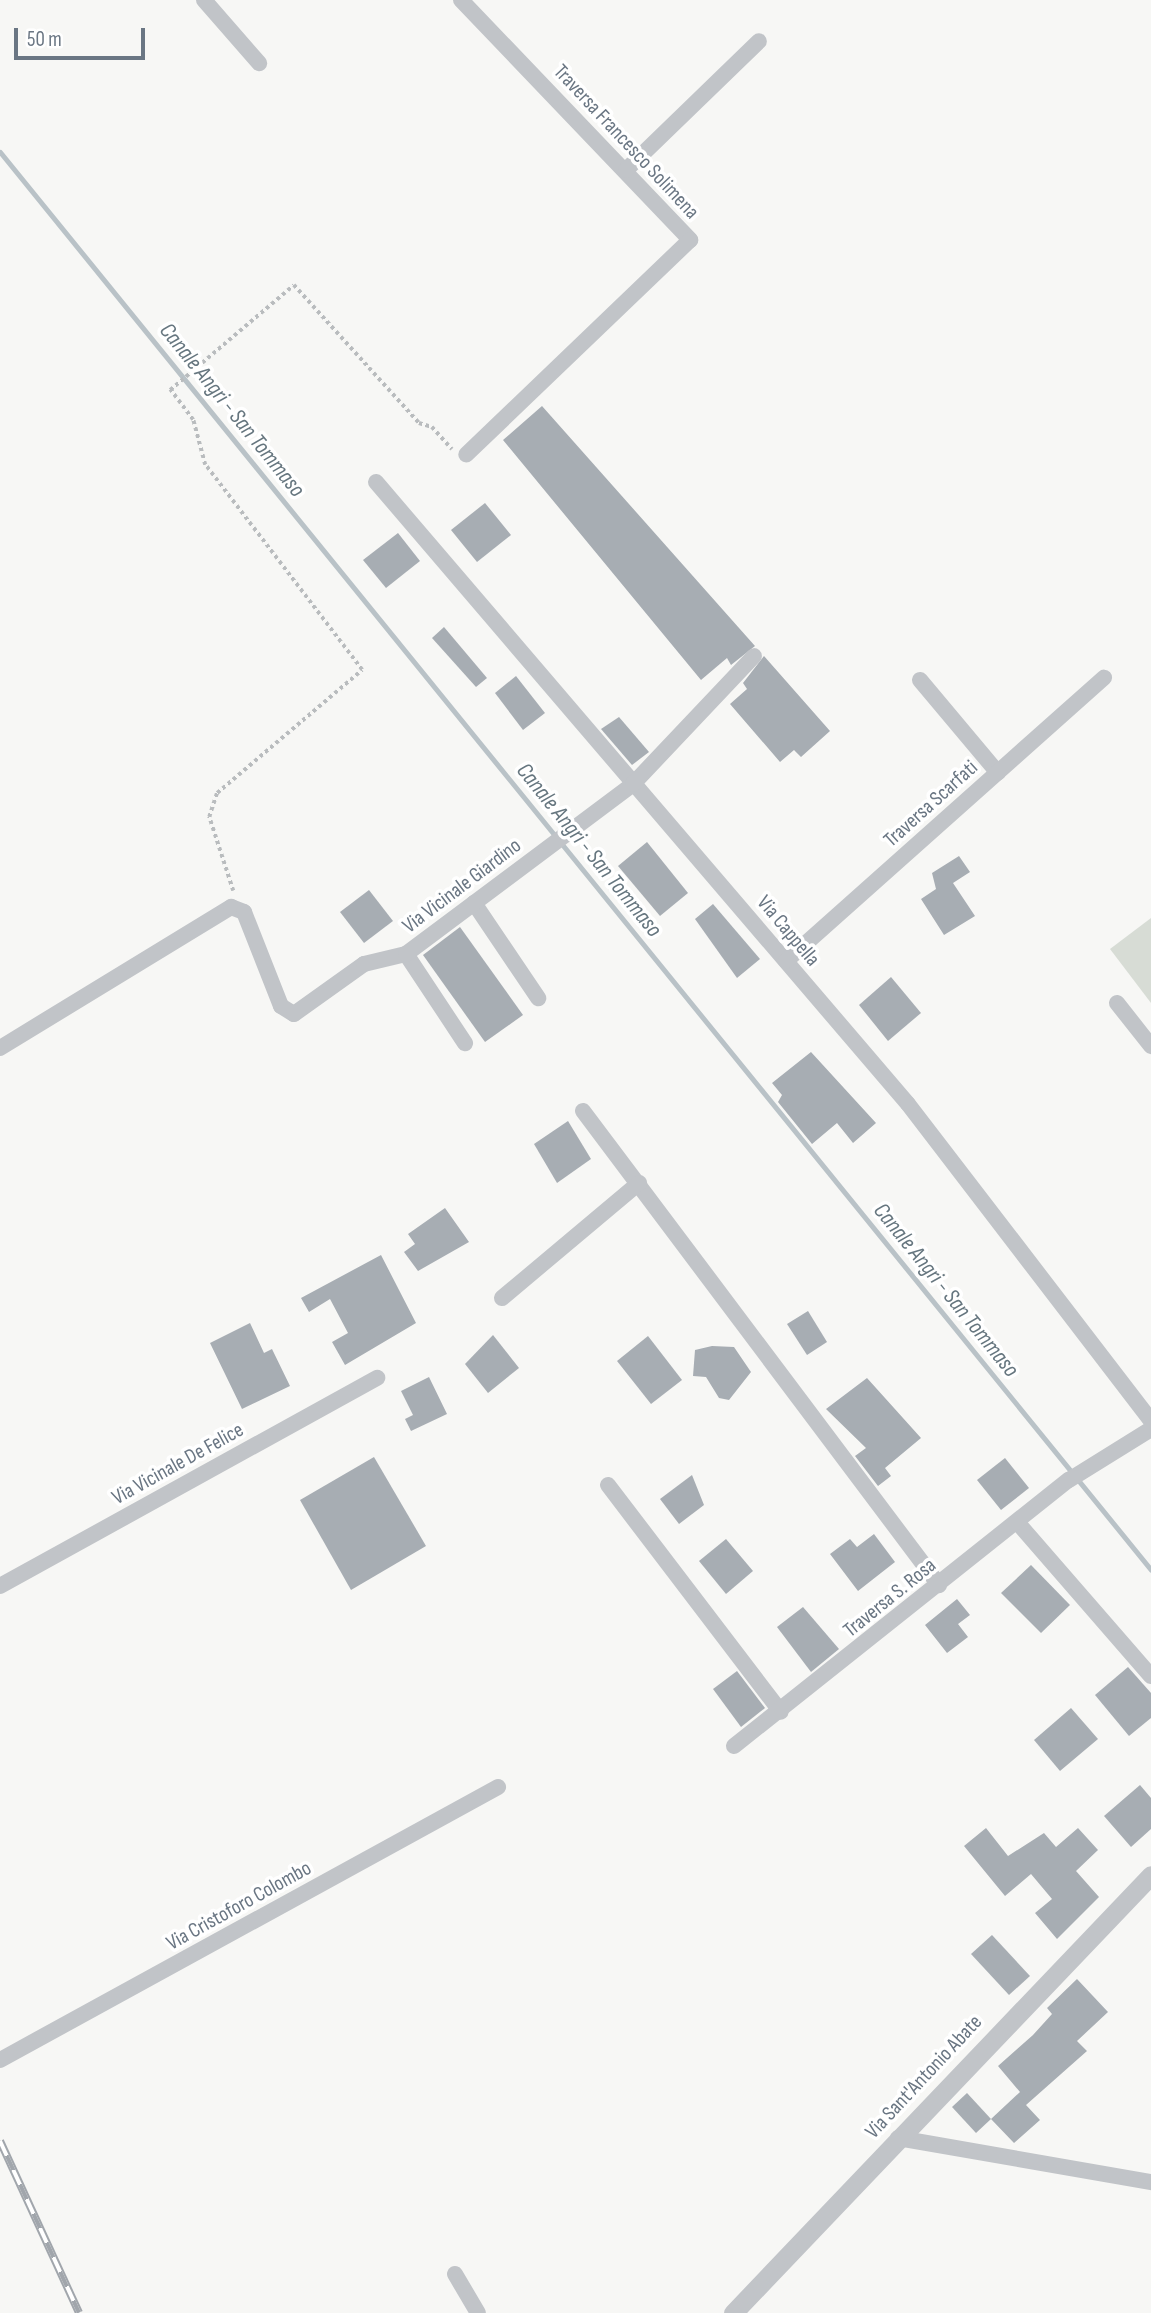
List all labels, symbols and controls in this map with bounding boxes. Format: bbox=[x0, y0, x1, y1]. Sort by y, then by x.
scale bar bbox=[18, 14, 149, 58]
text: 50 m bbox=[27, 27, 62, 52]
street label: Traversa Francesco Solimena bbox=[548, 60, 704, 224]
water label: Canale Angri - San Tommaso bbox=[153, 317, 311, 503]
street label: Traversa Scarfati bbox=[879, 755, 983, 853]
water label: Canale Angri - San Tommaso bbox=[510, 757, 668, 943]
street label: Via Vicinale Giardino bbox=[398, 833, 526, 939]
street label: Via Cappella bbox=[751, 891, 825, 971]
water label: Canale Angri - San Tommaso bbox=[867, 1197, 1025, 1383]
street label: Via Vicinale De Felice bbox=[108, 1417, 248, 1511]
street label: Traversa S. Rosa bbox=[839, 1553, 941, 1643]
street label: Via Cristoforo Colombo bbox=[162, 1856, 316, 1956]
street label: Via Sant'Antonio Abate bbox=[860, 2010, 988, 2144]

